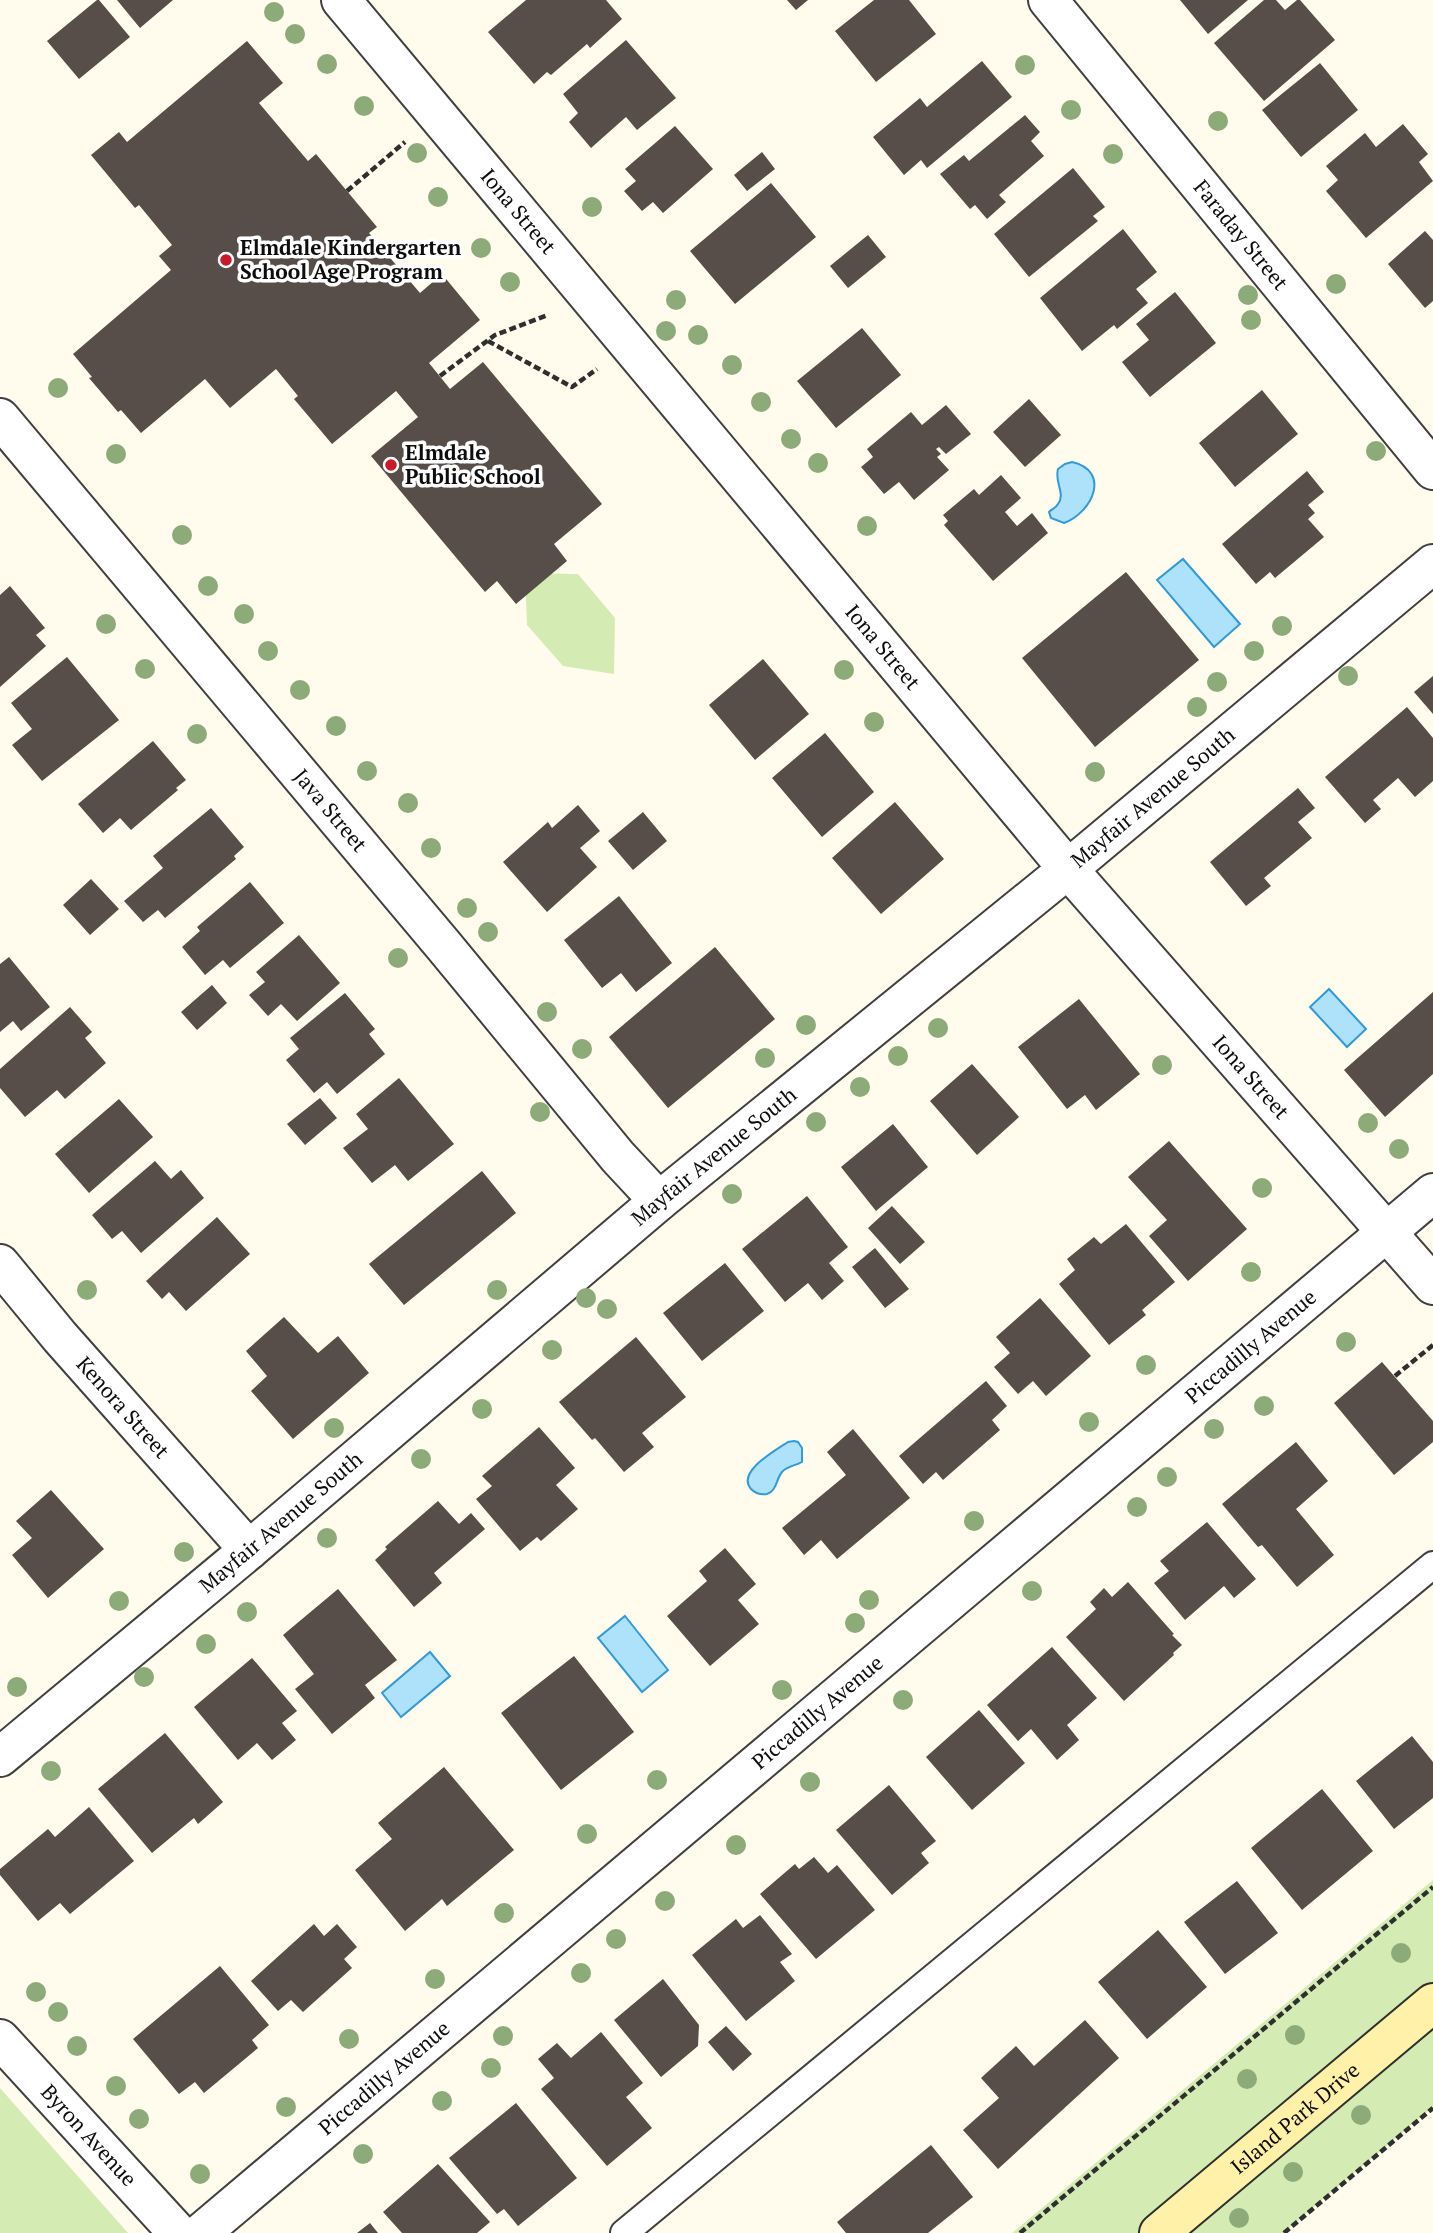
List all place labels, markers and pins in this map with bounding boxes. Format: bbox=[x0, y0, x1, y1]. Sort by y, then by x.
place label: Elmdale Kindergarten School Age Program bbox=[240, 233, 462, 285]
marker: Elmdale Kindergarten School Age Program bbox=[218, 252, 234, 268]
place label: Elmdale Public School bbox=[405, 438, 541, 490]
marker: Elmdale Public School bbox=[383, 457, 399, 473]

